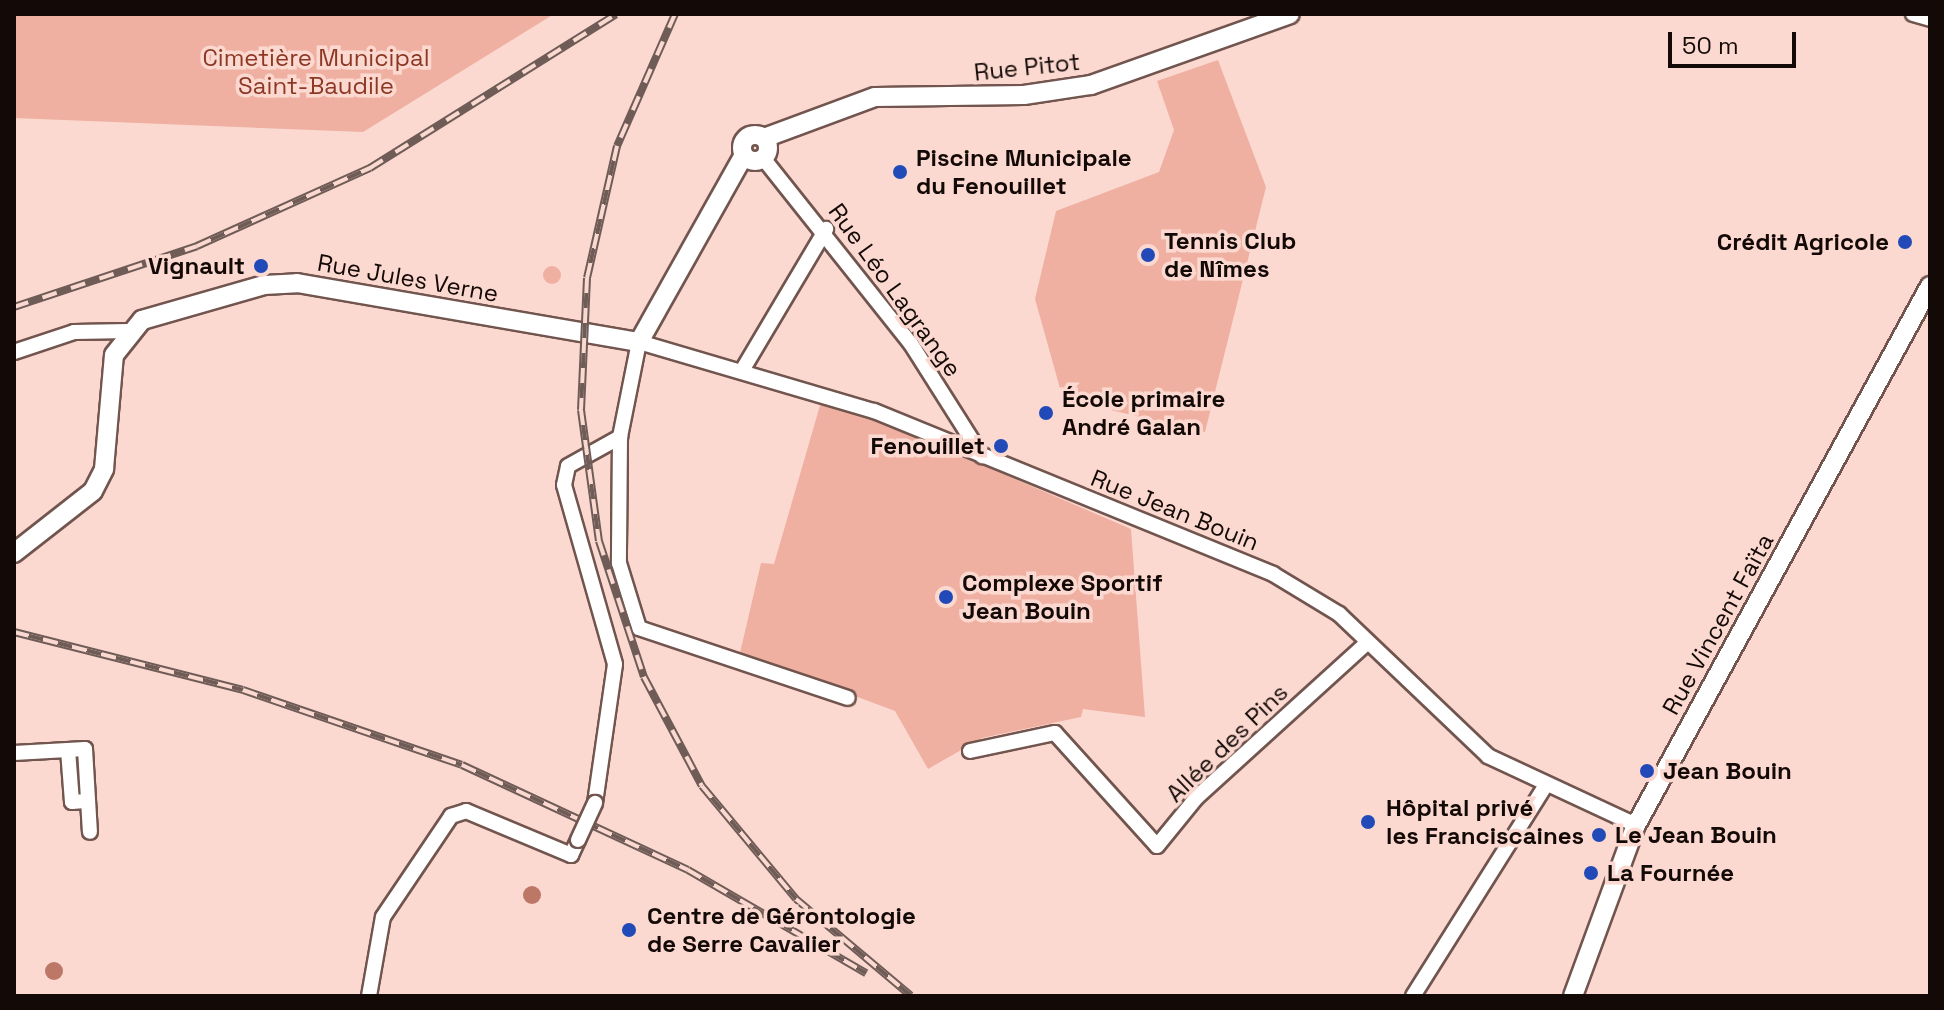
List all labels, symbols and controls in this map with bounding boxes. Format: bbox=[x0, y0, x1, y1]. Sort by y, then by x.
scale bar bbox=[1672, 16, 1800, 66]
text: 50 m bbox=[1682, 30, 1739, 61]
park label: Cimetière Municipal Saint-Baudile bbox=[202, 44, 430, 100]
street label: Rue Pitot bbox=[973, 47, 1081, 87]
place label: Piscine Municipale du Fenouillet bbox=[916, 144, 1132, 200]
marker: Piscine Municipale du Fenouillet bbox=[891, 163, 909, 181]
street label: Rue Léo Lagrange bbox=[822, 198, 968, 382]
place label: Tennis Club de Nîmes bbox=[1164, 227, 1296, 283]
place label: Crédit Agricole bbox=[1716, 228, 1889, 256]
marker: Crédit Agricole bbox=[1896, 233, 1914, 251]
marker: Tennis Club de Nîmes bbox=[1139, 246, 1157, 264]
street label: Rue Jules Verne bbox=[315, 248, 501, 308]
place label: Vignault bbox=[148, 252, 245, 280]
marker: Vignault bbox=[252, 257, 270, 275]
place label: École primaire André Galan bbox=[1062, 385, 1225, 441]
marker: École primaire André Galan bbox=[1037, 404, 1055, 422]
place label: Fenouillet bbox=[871, 432, 985, 460]
marker: Fenouillet bbox=[992, 437, 1010, 455]
street label: Rue Jean Bouin bbox=[1087, 463, 1263, 557]
street label: Rue Vincent Faïta bbox=[1656, 528, 1780, 720]
place label: Complexe Sportif Jean Bouin bbox=[962, 569, 1163, 625]
marker: Complexe Sportif Jean Bouin bbox=[937, 588, 955, 606]
street label: Allée des Pins bbox=[1160, 678, 1294, 808]
place label: Jean Bouin bbox=[1663, 757, 1792, 785]
marker: Jean Bouin bbox=[1638, 762, 1656, 780]
place label: Hôpital privé les Franciscaines bbox=[1386, 794, 1584, 850]
marker: Hôpital privé les Franciscaines bbox=[1357, 811, 1379, 833]
place label: Le Jean Bouin bbox=[1615, 821, 1777, 849]
marker: Le Jean Bouin bbox=[1590, 826, 1608, 844]
place label: La Fournée bbox=[1607, 859, 1734, 887]
marker: La Fournée bbox=[1582, 864, 1600, 882]
place label: Centre de Gérontologie de Serre Cavalier bbox=[647, 902, 916, 958]
marker: Centre de Gérontologie de Serre Cavalier bbox=[618, 919, 640, 941]

